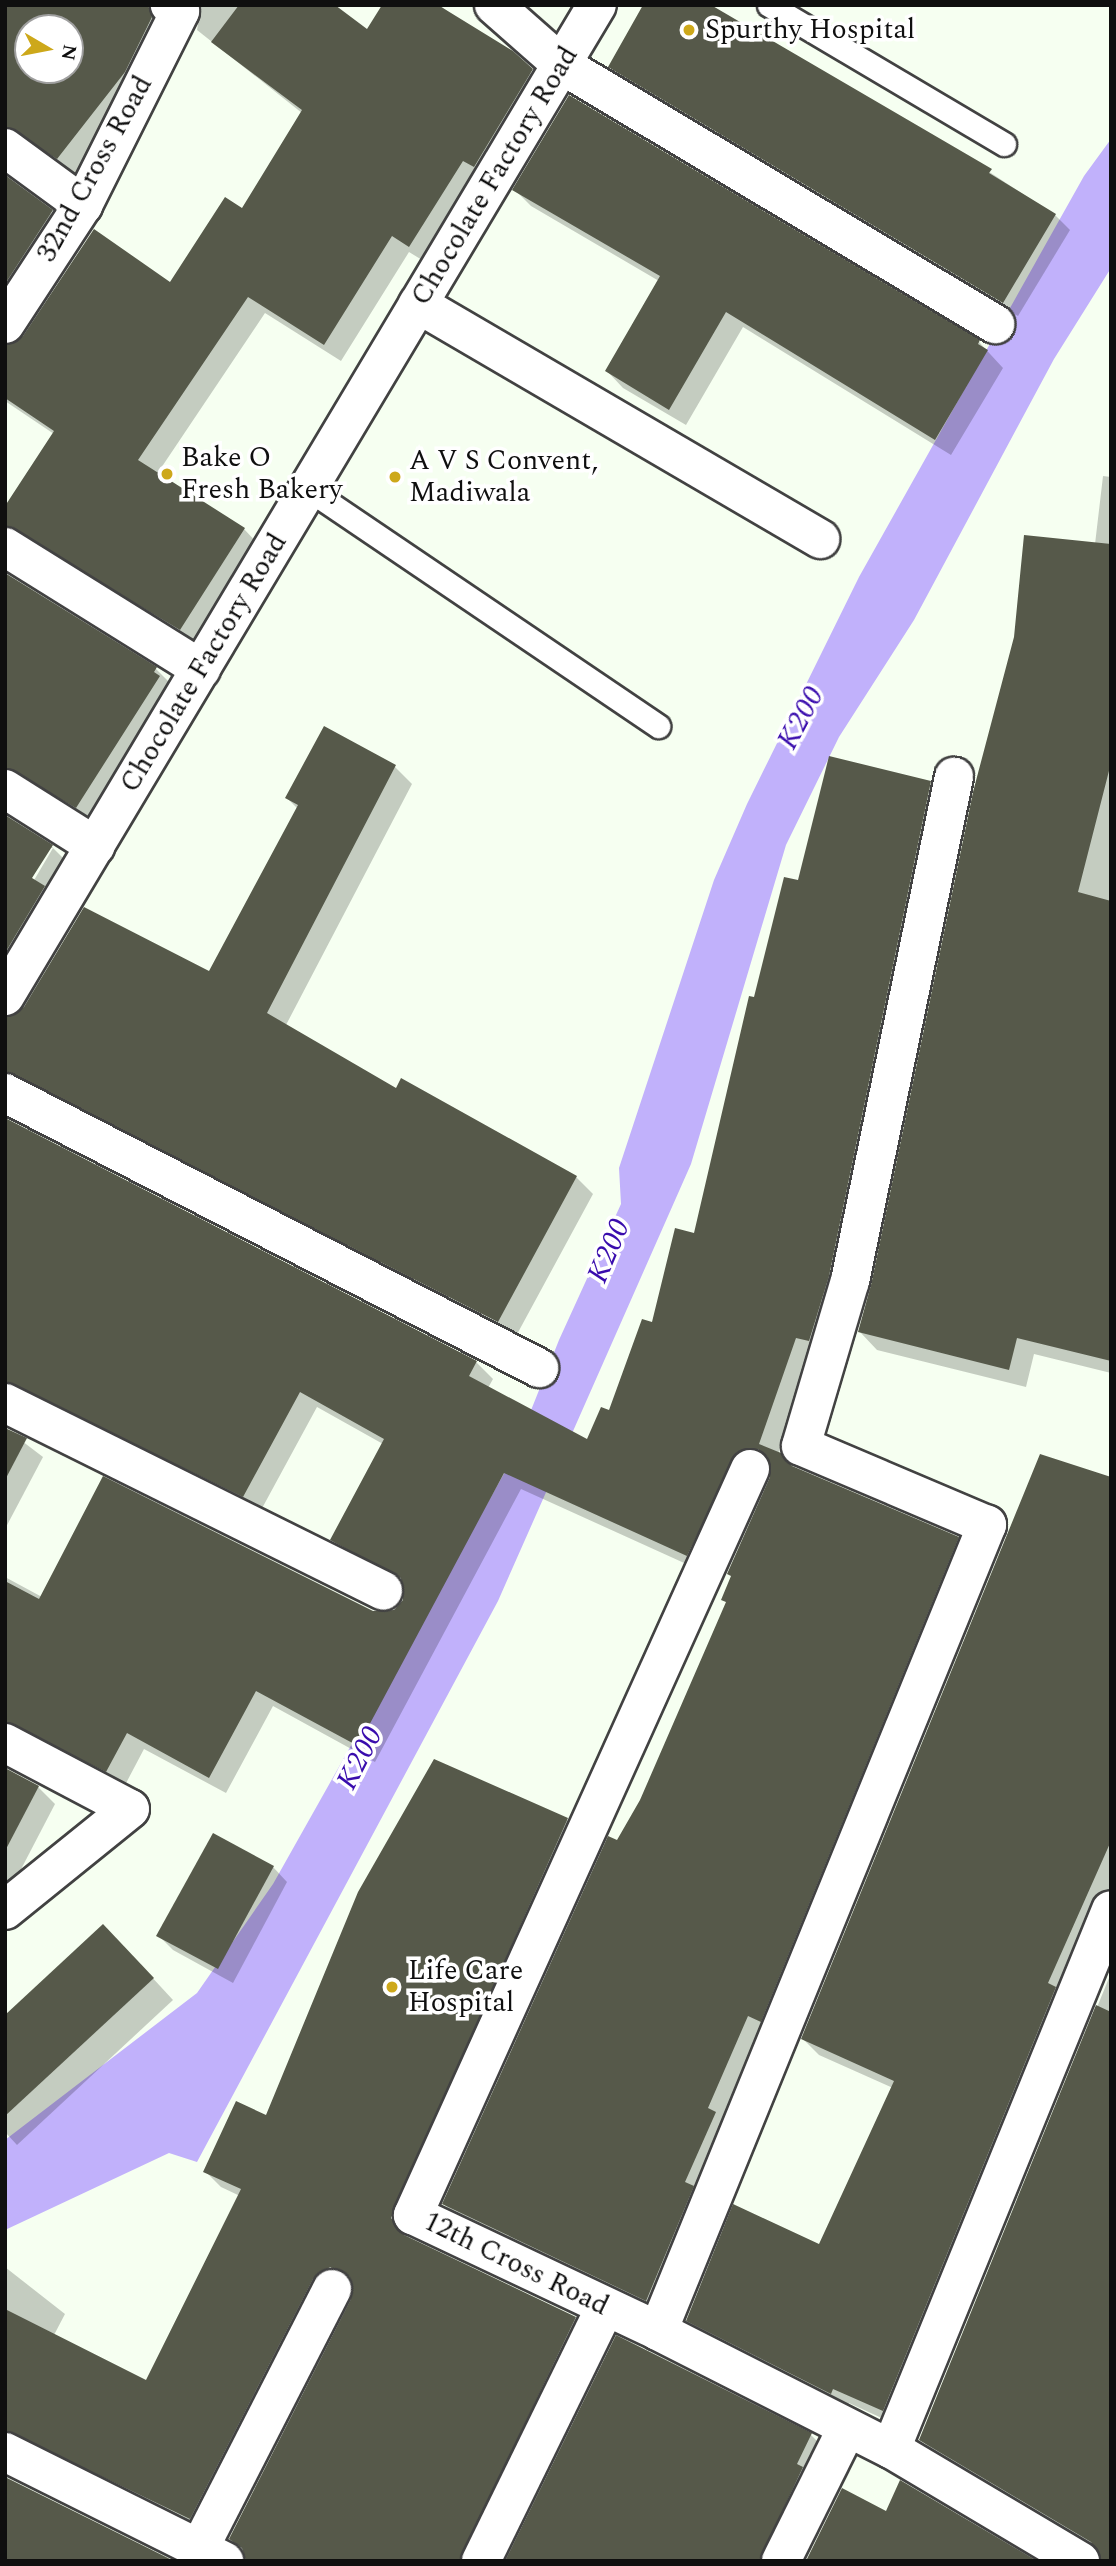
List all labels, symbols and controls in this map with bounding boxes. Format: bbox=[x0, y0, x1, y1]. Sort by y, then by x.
place label: Spurthy Hospital bbox=[705, 13, 915, 47]
north arrow bbox=[14, 14, 84, 84]
marker: Spurthy Hospital bbox=[679, 20, 699, 40]
street label: Chocolate Factory Road bbox=[404, 40, 586, 312]
text: N bbox=[53, 42, 84, 63]
street label: 32nd Cross Road bbox=[30, 70, 160, 268]
place label: Bake O Fresh Bakery bbox=[181, 441, 343, 507]
place label: A V S Convent, Madiwala bbox=[409, 444, 598, 510]
marker: Bake O Fresh Bakery bbox=[159, 466, 175, 482]
marker: A V S Convent, Madiwala bbox=[387, 469, 403, 485]
street label: Chocolate Factory Road bbox=[113, 527, 295, 799]
water label: K200 bbox=[770, 680, 832, 756]
water label: K200 bbox=[580, 1214, 638, 1288]
water label: K200 bbox=[329, 1720, 391, 1796]
place label: Life Care Hospital bbox=[408, 1954, 523, 2020]
marker: Life Care Hospital bbox=[382, 1977, 402, 1997]
street label: 12th Cross Road bbox=[418, 2205, 614, 2323]

